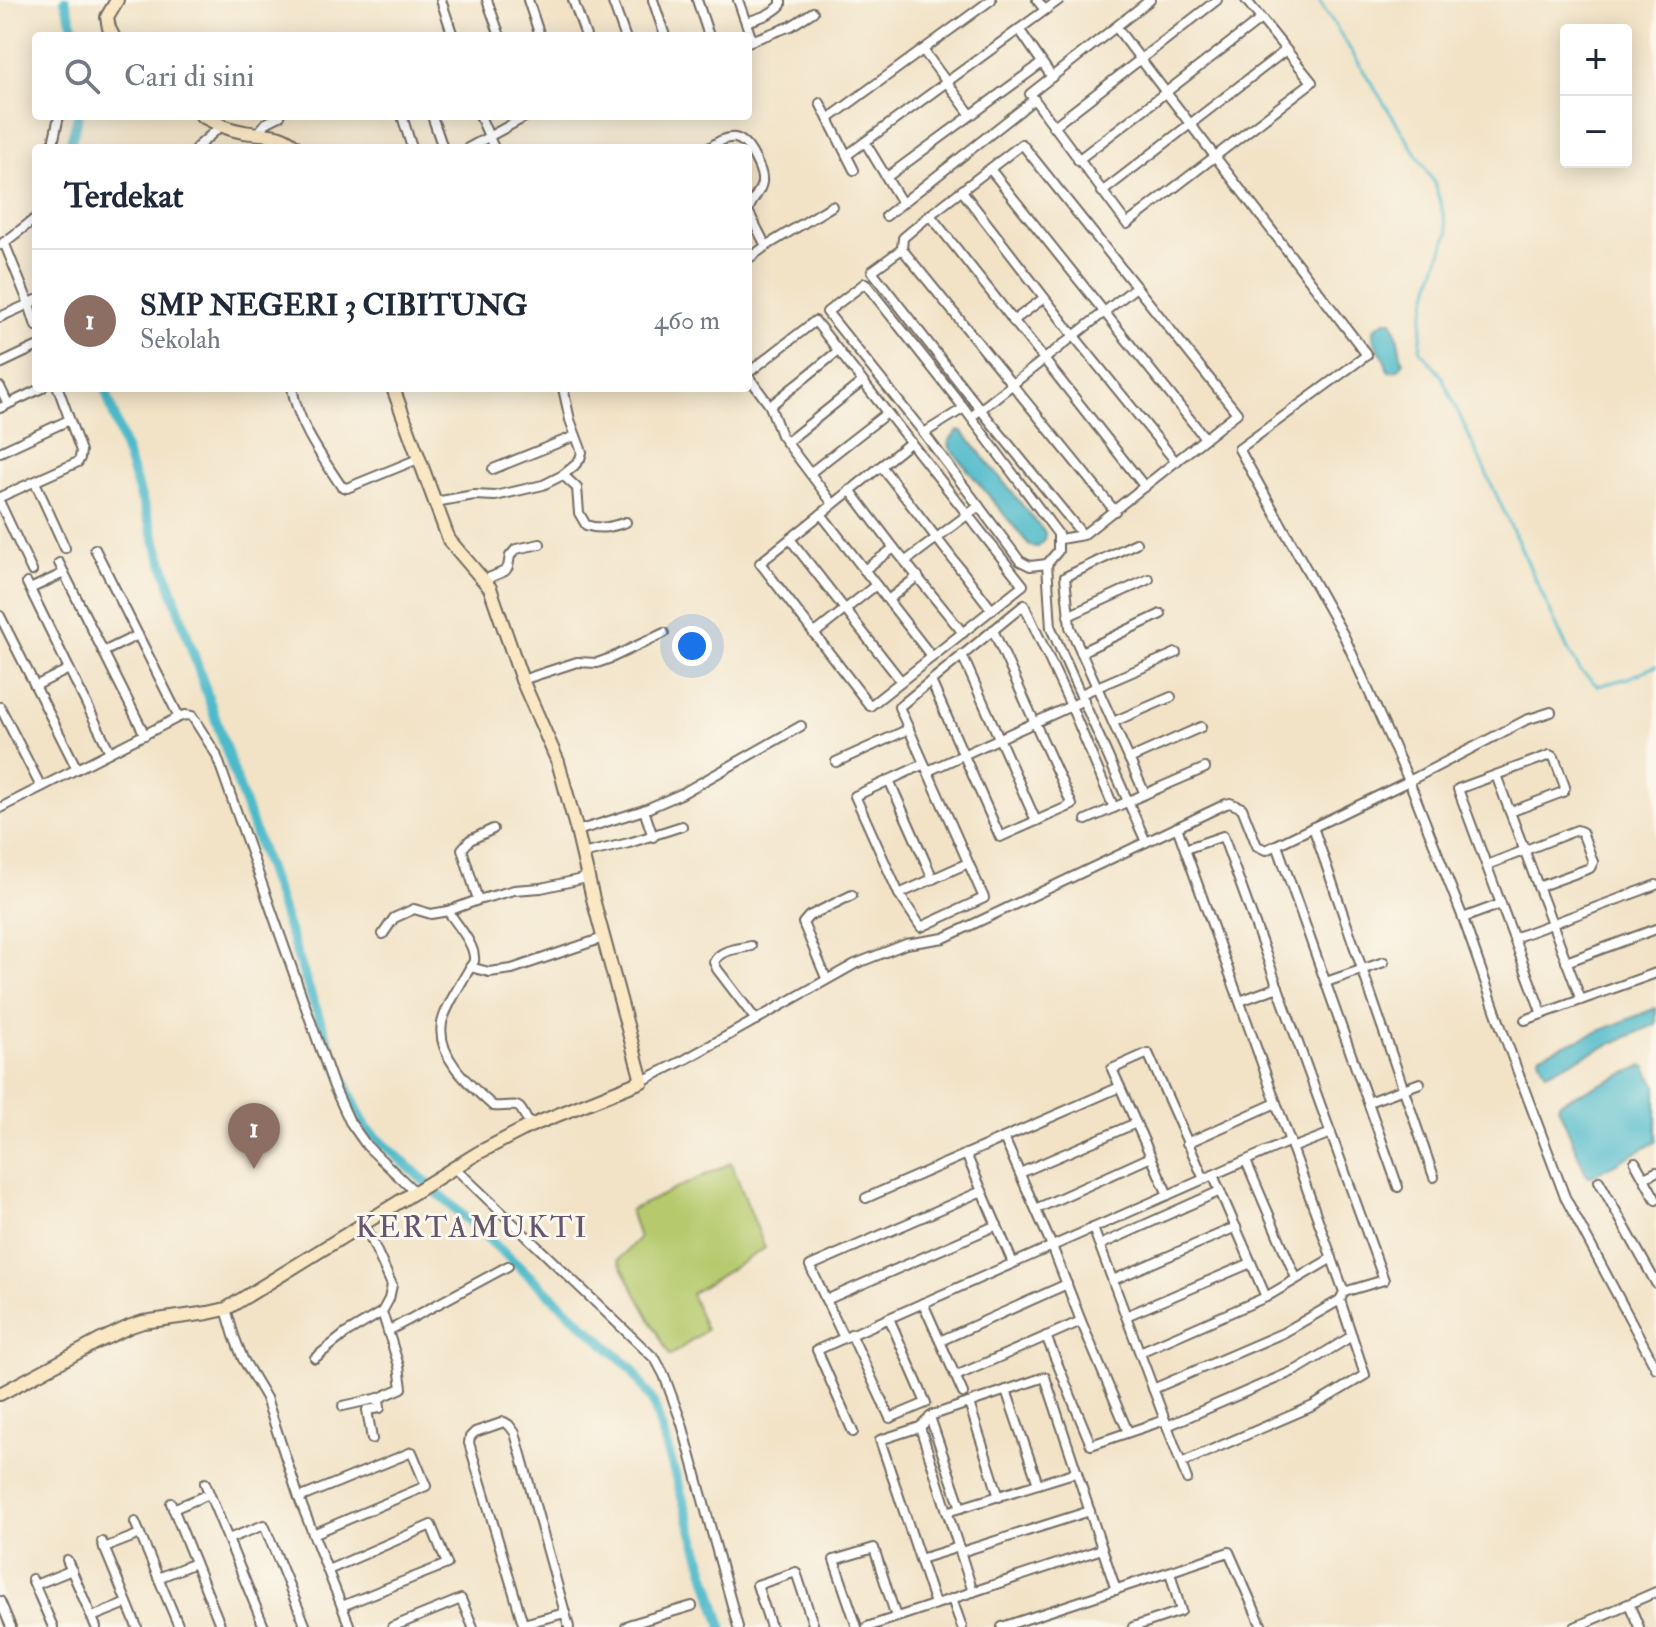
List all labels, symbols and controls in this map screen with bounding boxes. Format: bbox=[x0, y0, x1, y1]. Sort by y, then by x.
map controls bbox=[1560, 24, 1632, 168]
button: + bbox=[1560, 24, 1632, 96]
search box bbox=[32, 32, 752, 120]
icon: search bbox=[60, 54, 104, 98]
text: Cari di sini bbox=[124, 58, 254, 95]
button: − bbox=[1560, 96, 1632, 168]
text: Terdekat bbox=[64, 175, 184, 218]
text: SMP NEGERI 3 CIBITUNG bbox=[140, 287, 528, 324]
text: 1 bbox=[85, 305, 95, 337]
text: 460 m bbox=[654, 305, 720, 337]
text: Sekolah bbox=[140, 324, 221, 356]
your location bbox=[672, 626, 712, 666]
pin: 1 bbox=[228, 1103, 280, 1169]
district label: KERTAMUKTI bbox=[356, 1209, 588, 1246]

